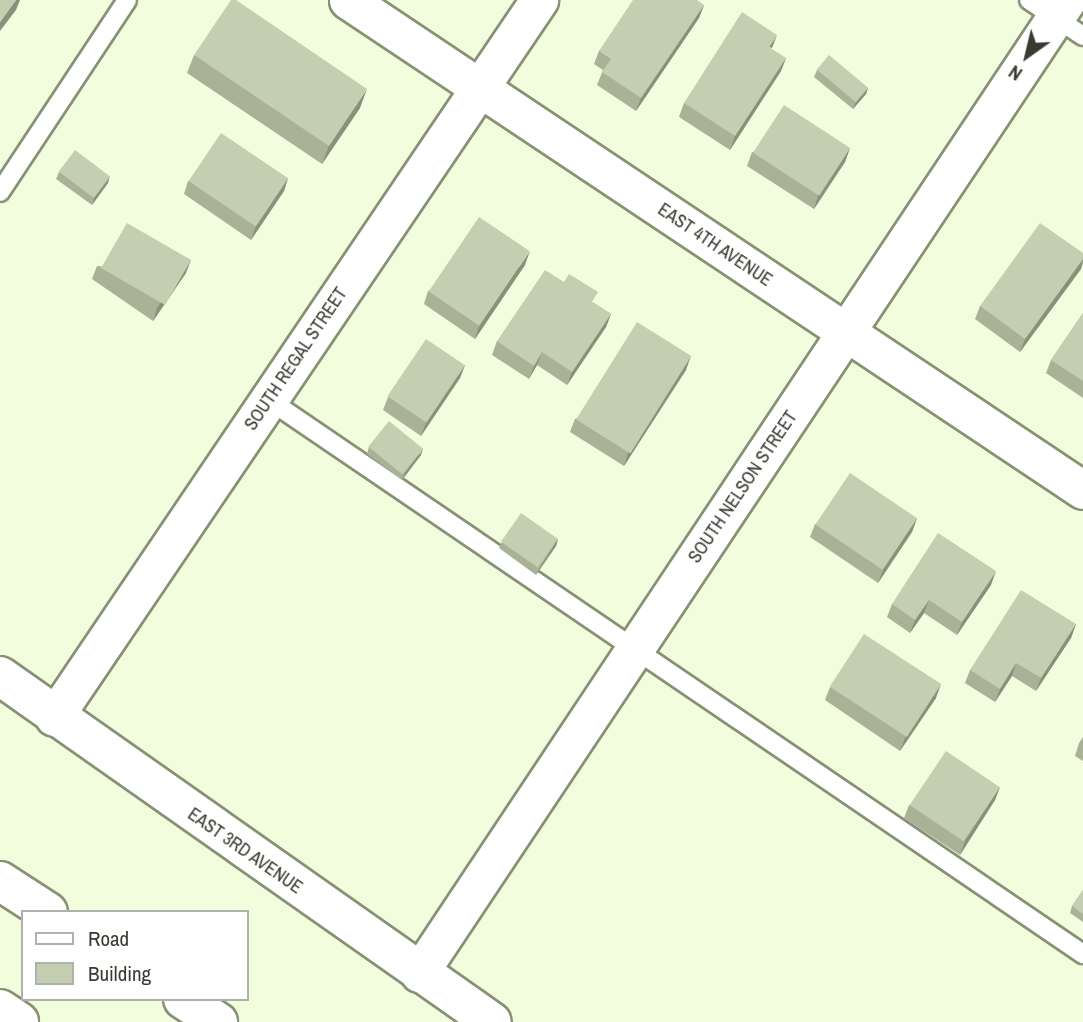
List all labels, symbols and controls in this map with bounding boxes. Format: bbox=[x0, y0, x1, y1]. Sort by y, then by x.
north arrow bbox=[992, 21, 1062, 91]
text: N bbox=[1003, 59, 1027, 87]
street label: EAST 4TH AVENUE bbox=[653, 199, 777, 291]
street label: SOUTH REGAL STREET bbox=[240, 283, 352, 435]
street label: SOUTH NELSON STREET bbox=[684, 407, 802, 567]
street label: EAST 3RD AVENUE bbox=[183, 803, 307, 899]
legend bbox=[21, 910, 248, 1001]
text: Road bbox=[88, 924, 129, 953]
text: Building bbox=[88, 959, 151, 988]

